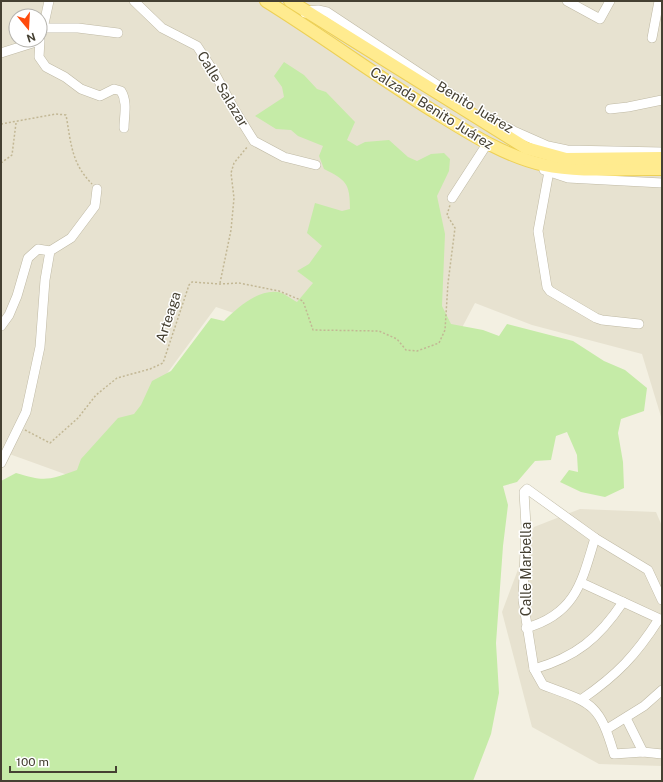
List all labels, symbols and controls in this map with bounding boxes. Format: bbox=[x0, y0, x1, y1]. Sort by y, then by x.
north arrow bbox=[8, 8, 48, 48]
text: N bbox=[25, 30, 37, 45]
street label: Calle Salazar bbox=[194, 48, 252, 130]
street label: Calzada Benito Juárez bbox=[367, 64, 497, 153]
street label: Benito Juárez bbox=[434, 78, 516, 136]
street label: Arteaga bbox=[152, 290, 184, 344]
street label: Calle Marbella bbox=[518, 522, 534, 616]
scale bar bbox=[10, 748, 116, 774]
text: 100 m bbox=[16, 755, 49, 769]

